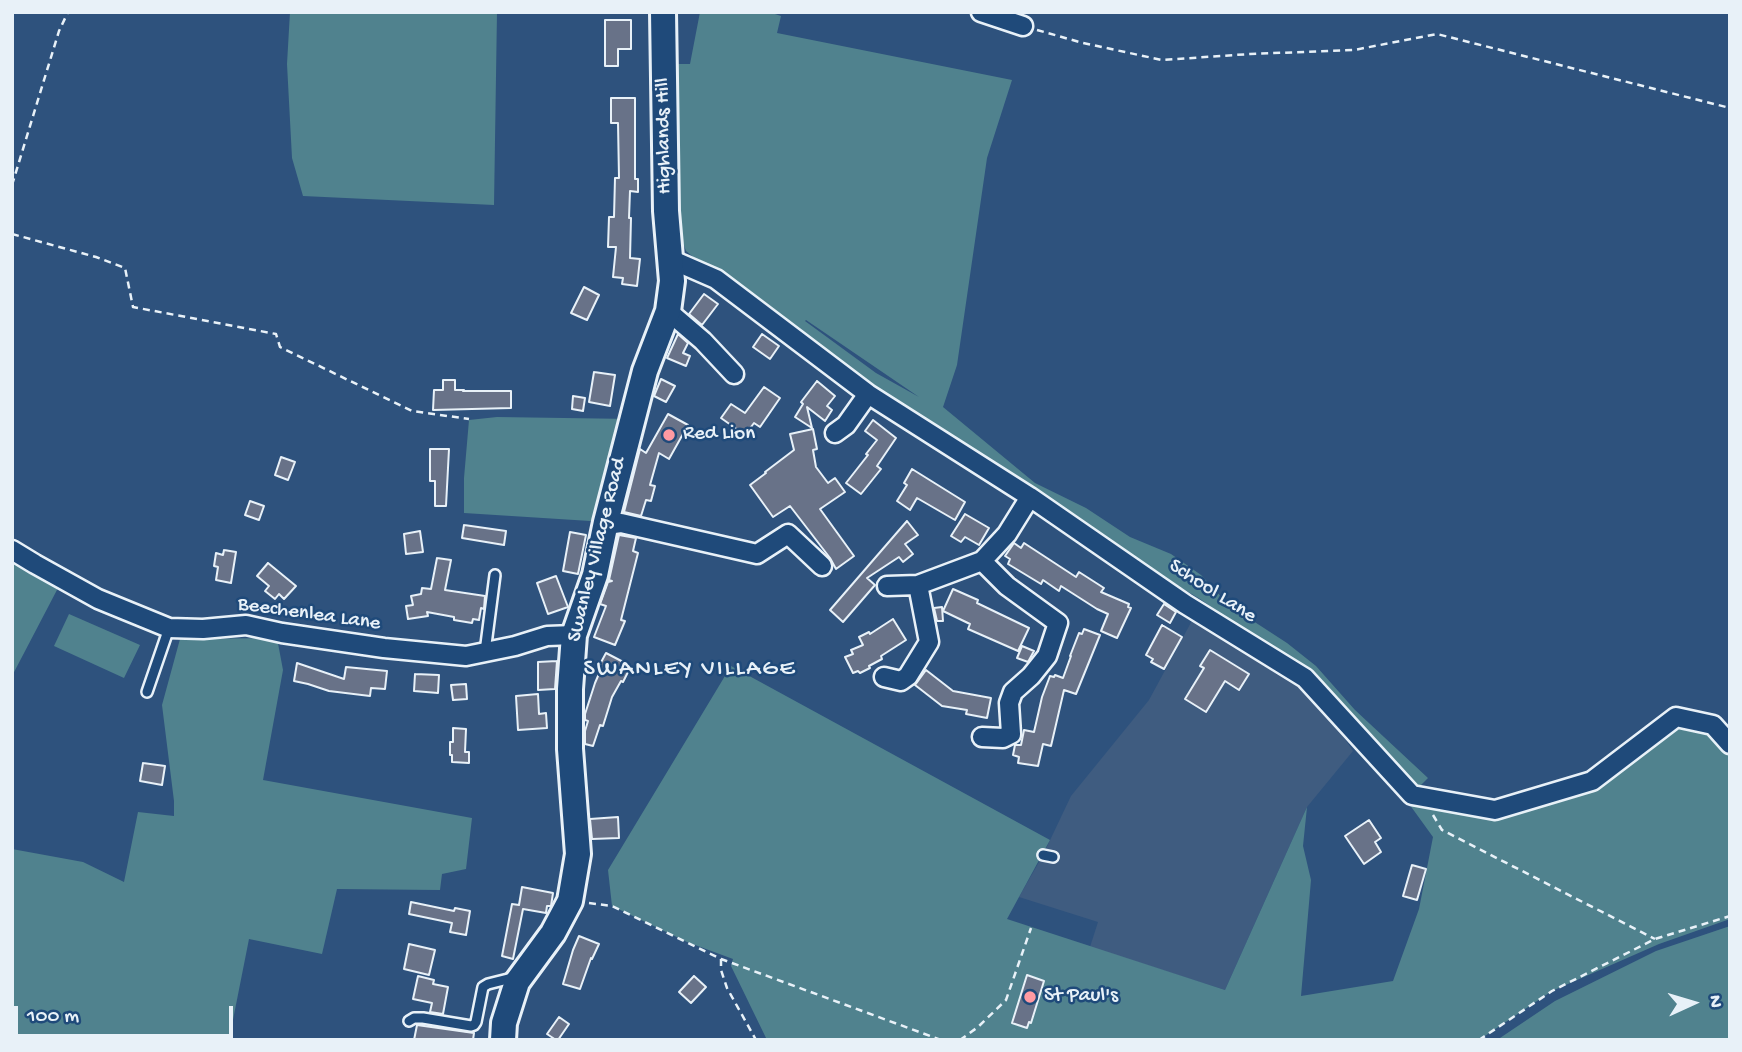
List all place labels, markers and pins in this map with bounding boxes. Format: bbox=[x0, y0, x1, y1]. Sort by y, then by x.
place label: Red Lion bbox=[683, 422, 755, 448]
marker: Red Lion bbox=[661, 427, 677, 443]
place label: St Paul's bbox=[1044, 984, 1118, 1010]
marker: St Paul's bbox=[1022, 989, 1038, 1005]

